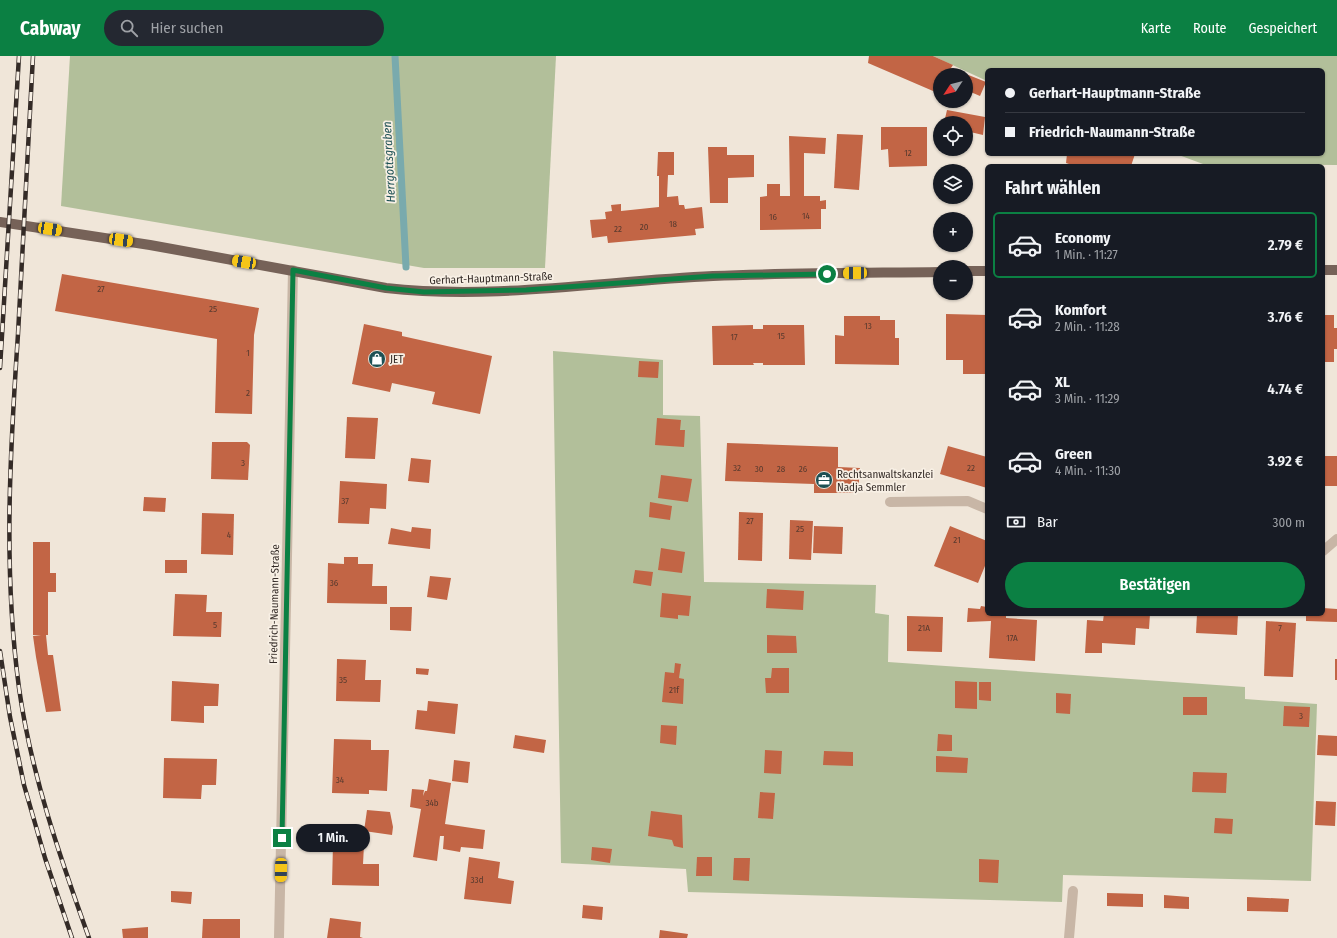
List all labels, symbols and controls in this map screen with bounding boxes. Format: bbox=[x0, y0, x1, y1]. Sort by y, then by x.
search box bbox=[104, 10, 384, 46]
text: Cabway bbox=[20, 17, 80, 40]
icon: search bbox=[118, 17, 140, 39]
text: Hier suchen bbox=[150, 19, 223, 37]
text: Karte bbox=[1141, 20, 1171, 37]
text: Route bbox=[1193, 20, 1226, 37]
text: Gespeichert bbox=[1248, 20, 1317, 37]
north arrow bbox=[933, 68, 973, 108]
map controls bbox=[933, 68, 973, 300]
text: Gerhart-Hauptmann-Straße bbox=[1029, 84, 1201, 102]
button: locate bbox=[933, 116, 973, 156]
water label: Herrgottsgraben bbox=[380, 121, 398, 203]
text: Friedrich-Naumann-Straße bbox=[1029, 123, 1195, 141]
house number: 12 bbox=[904, 148, 912, 158]
button: layers bbox=[933, 164, 973, 204]
text: Fahrt wählen bbox=[1005, 177, 1101, 199]
house number: 14 bbox=[802, 211, 811, 221]
house number: 16 bbox=[769, 212, 778, 222]
button: + bbox=[933, 212, 973, 252]
house number: 18 bbox=[669, 219, 678, 229]
car bbox=[37, 221, 63, 237]
house number: 20 bbox=[640, 222, 649, 232]
house number: 22 bbox=[614, 224, 622, 234]
icon: car bbox=[1007, 227, 1043, 263]
text: Economy bbox=[1055, 229, 1110, 247]
car bbox=[108, 232, 134, 248]
text: 2.79 € bbox=[1268, 236, 1303, 254]
text: 1 Min. · 11:27 bbox=[1055, 247, 1118, 262]
car bbox=[231, 254, 257, 270]
button: − bbox=[933, 260, 973, 300]
route start bbox=[818, 265, 836, 283]
car bbox=[843, 267, 867, 279]
street label: Gerhart-Hauptmann-Straße bbox=[429, 270, 553, 287]
house number: 27 bbox=[97, 284, 105, 294]
icon: car bbox=[1007, 299, 1043, 335]
text: Komfort bbox=[1055, 301, 1106, 319]
house number: 25 bbox=[209, 304, 217, 314]
text: 3.76 € bbox=[1268, 308, 1303, 326]
text: 2 Min. · 11:28 bbox=[1055, 319, 1120, 334]
house number: 13 bbox=[864, 321, 872, 331]
house number: 15 bbox=[777, 331, 785, 341]
house number: 17 bbox=[730, 332, 738, 342]
house number: 1 bbox=[246, 348, 250, 358]
shop icon: JET bbox=[367, 349, 387, 369]
place label: JET bbox=[390, 353, 404, 366]
icon: car bbox=[1007, 371, 1043, 407]
text: XL bbox=[1055, 373, 1070, 391]
text: 4.74 € bbox=[1267, 380, 1303, 398]
house number: 2 bbox=[246, 388, 250, 398]
text: 3 Min. · 11:29 bbox=[1055, 391, 1120, 406]
icon: car bbox=[1007, 443, 1043, 479]
text: Green bbox=[1055, 445, 1092, 463]
text: 3.92 € bbox=[1267, 452, 1303, 470]
house number: 3 bbox=[241, 458, 245, 468]
house number: 32 bbox=[733, 463, 741, 473]
house number: 22 bbox=[967, 463, 975, 473]
text: 4 Min. · 11:30 bbox=[1055, 463, 1121, 478]
house number: 30 bbox=[755, 464, 764, 474]
house number: 28 bbox=[777, 464, 786, 474]
house number: 26 bbox=[799, 464, 808, 474]
place label: Rechtsanwaltskanzlei Nadja Semmler bbox=[837, 468, 933, 494]
office icon: Rechtsanwaltskanzlei Nadja Semmler bbox=[814, 470, 834, 490]
house number: 37 bbox=[341, 496, 349, 506]
icon: cash bbox=[1005, 511, 1027, 533]
text: Bar bbox=[1037, 513, 1058, 531]
text: 300 m bbox=[1273, 515, 1305, 530]
house number: 27 bbox=[746, 516, 754, 526]
house number: 25 bbox=[796, 524, 804, 534]
house number: 4 bbox=[227, 530, 232, 540]
house number: 21 bbox=[953, 535, 961, 545]
street label: Friedrich-Naumann-Straße bbox=[267, 544, 282, 664]
button: Bestätigen bbox=[1005, 562, 1305, 608]
house number: 36 bbox=[330, 578, 339, 588]
house number: 5 bbox=[213, 620, 217, 630]
house number: 21A bbox=[918, 623, 930, 633]
house number: 7 bbox=[1278, 623, 1282, 633]
house number: 17A bbox=[1006, 633, 1018, 643]
house number: 35 bbox=[339, 675, 347, 685]
house number: 21f bbox=[669, 685, 680, 695]
house number: 3 bbox=[1299, 711, 1303, 721]
house number: 34 bbox=[336, 775, 345, 785]
house number: 34b bbox=[425, 798, 439, 808]
callout: 1 Min. bbox=[296, 824, 370, 852]
route end bbox=[273, 829, 291, 847]
text: 1 Min. bbox=[318, 830, 348, 845]
car bbox=[275, 858, 287, 882]
house number: 33d bbox=[471, 875, 484, 885]

